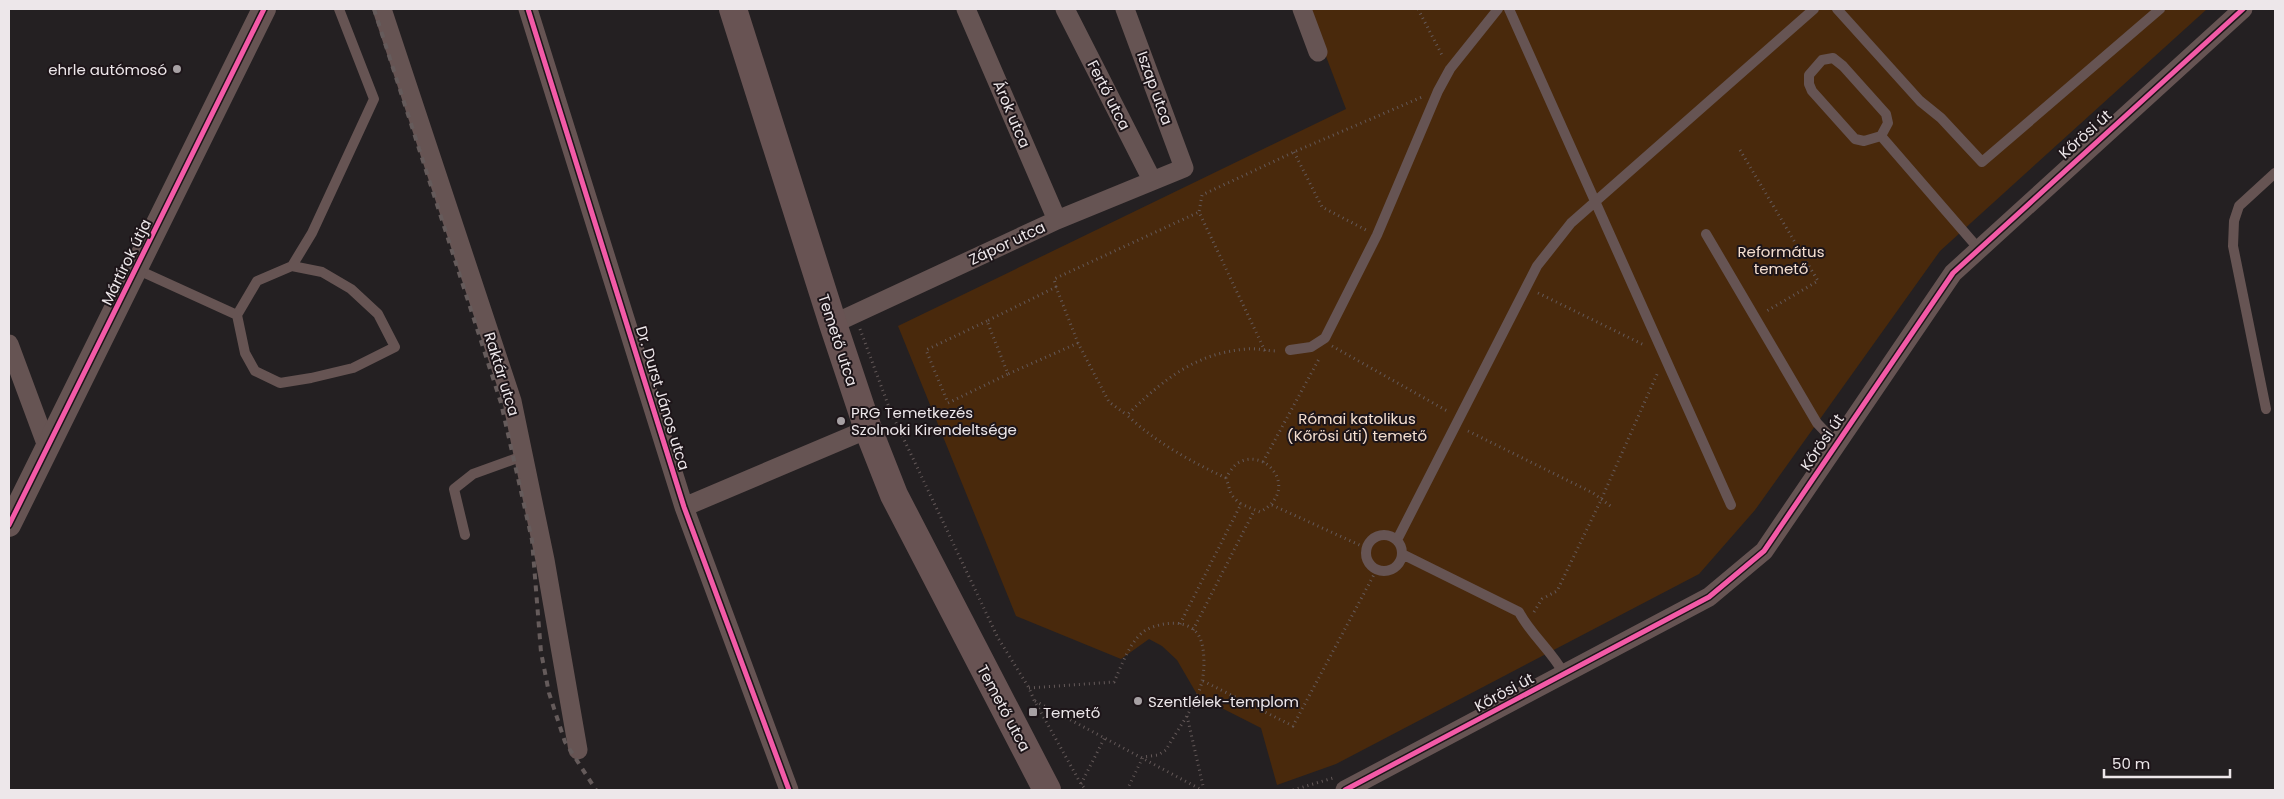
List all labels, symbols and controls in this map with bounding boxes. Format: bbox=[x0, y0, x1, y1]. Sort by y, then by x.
street label: Iszap utca bbox=[1132, 48, 1178, 128]
street label: Fertő utca bbox=[1082, 56, 1136, 134]
place label: ehrle autómosó bbox=[48, 59, 167, 80]
marker: ehrle autómosó bbox=[171, 63, 183, 75]
street label: Árok utca bbox=[988, 77, 1036, 151]
street label: Kőrösi út bbox=[2054, 105, 2116, 163]
street label: Mártírok útja bbox=[96, 215, 156, 309]
street label: Zápor utca bbox=[965, 216, 1049, 270]
park label: Református temető bbox=[1737, 241, 1825, 279]
street label: Temető utca bbox=[813, 291, 863, 389]
street label: Dr. Durst János utca bbox=[631, 323, 695, 473]
street label: Raktár utca bbox=[479, 330, 525, 418]
place label: PRG Temetkezés Szolnoki Kirendeltsége bbox=[851, 402, 1017, 440]
park label: Római katolikus (Kőrösi úti) temető bbox=[1287, 408, 1427, 446]
street label: Kőrösi út bbox=[1795, 409, 1849, 475]
marker: PRG Temetkezés Szolnoki Kirendeltsége bbox=[835, 415, 847, 427]
street label: Temető utca bbox=[972, 661, 1036, 755]
street label: Kőrösi út bbox=[1471, 668, 1537, 716]
place label: Szentlélek-templom bbox=[1148, 691, 1299, 712]
marker: Szentlélek-templom bbox=[1132, 695, 1144, 707]
place label: Temető bbox=[1043, 702, 1100, 723]
marker: Temető bbox=[1027, 706, 1039, 718]
scale bar bbox=[2104, 746, 2230, 778]
text: 50 m bbox=[2112, 753, 2150, 774]

